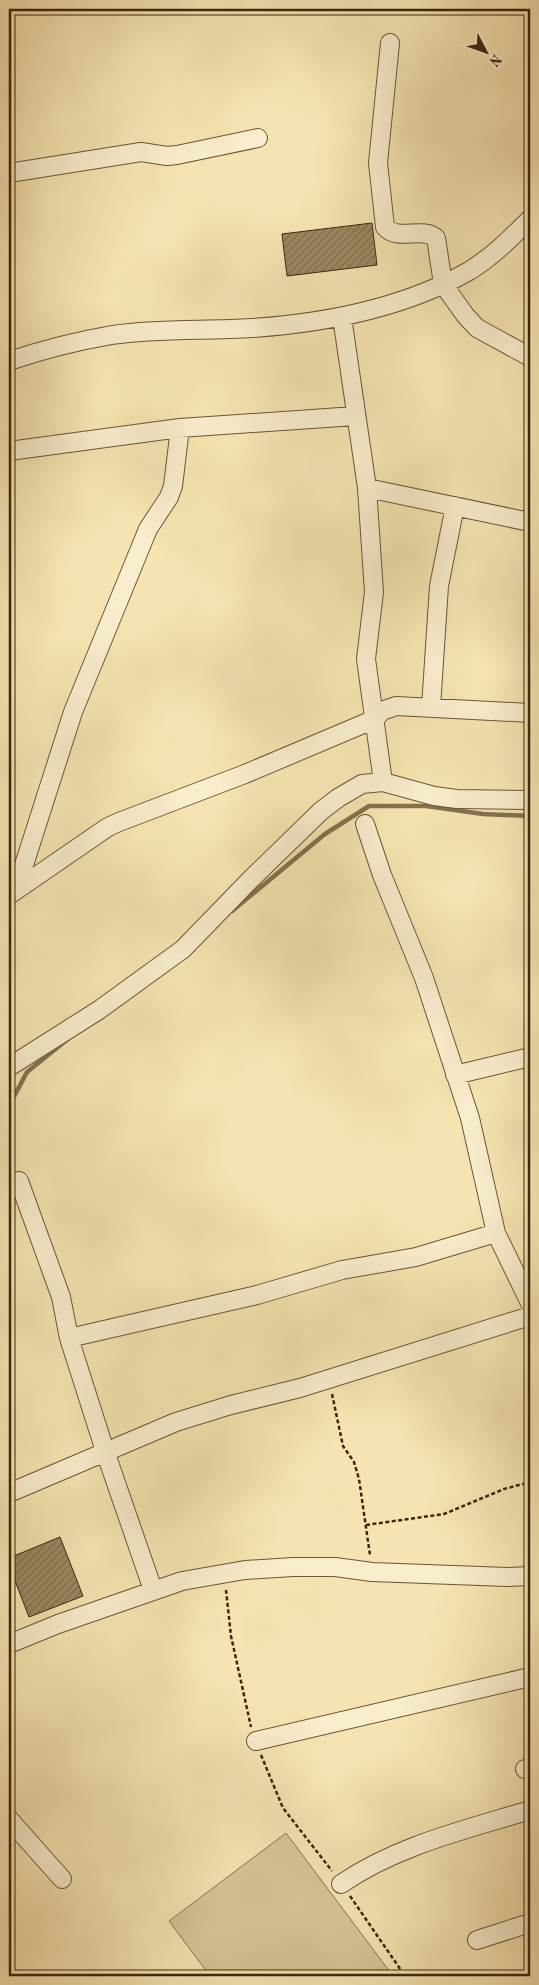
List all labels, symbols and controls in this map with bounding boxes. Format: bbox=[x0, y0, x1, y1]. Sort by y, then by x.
north arrow bbox=[462, 28, 512, 78]
text: N bbox=[486, 51, 504, 69]

